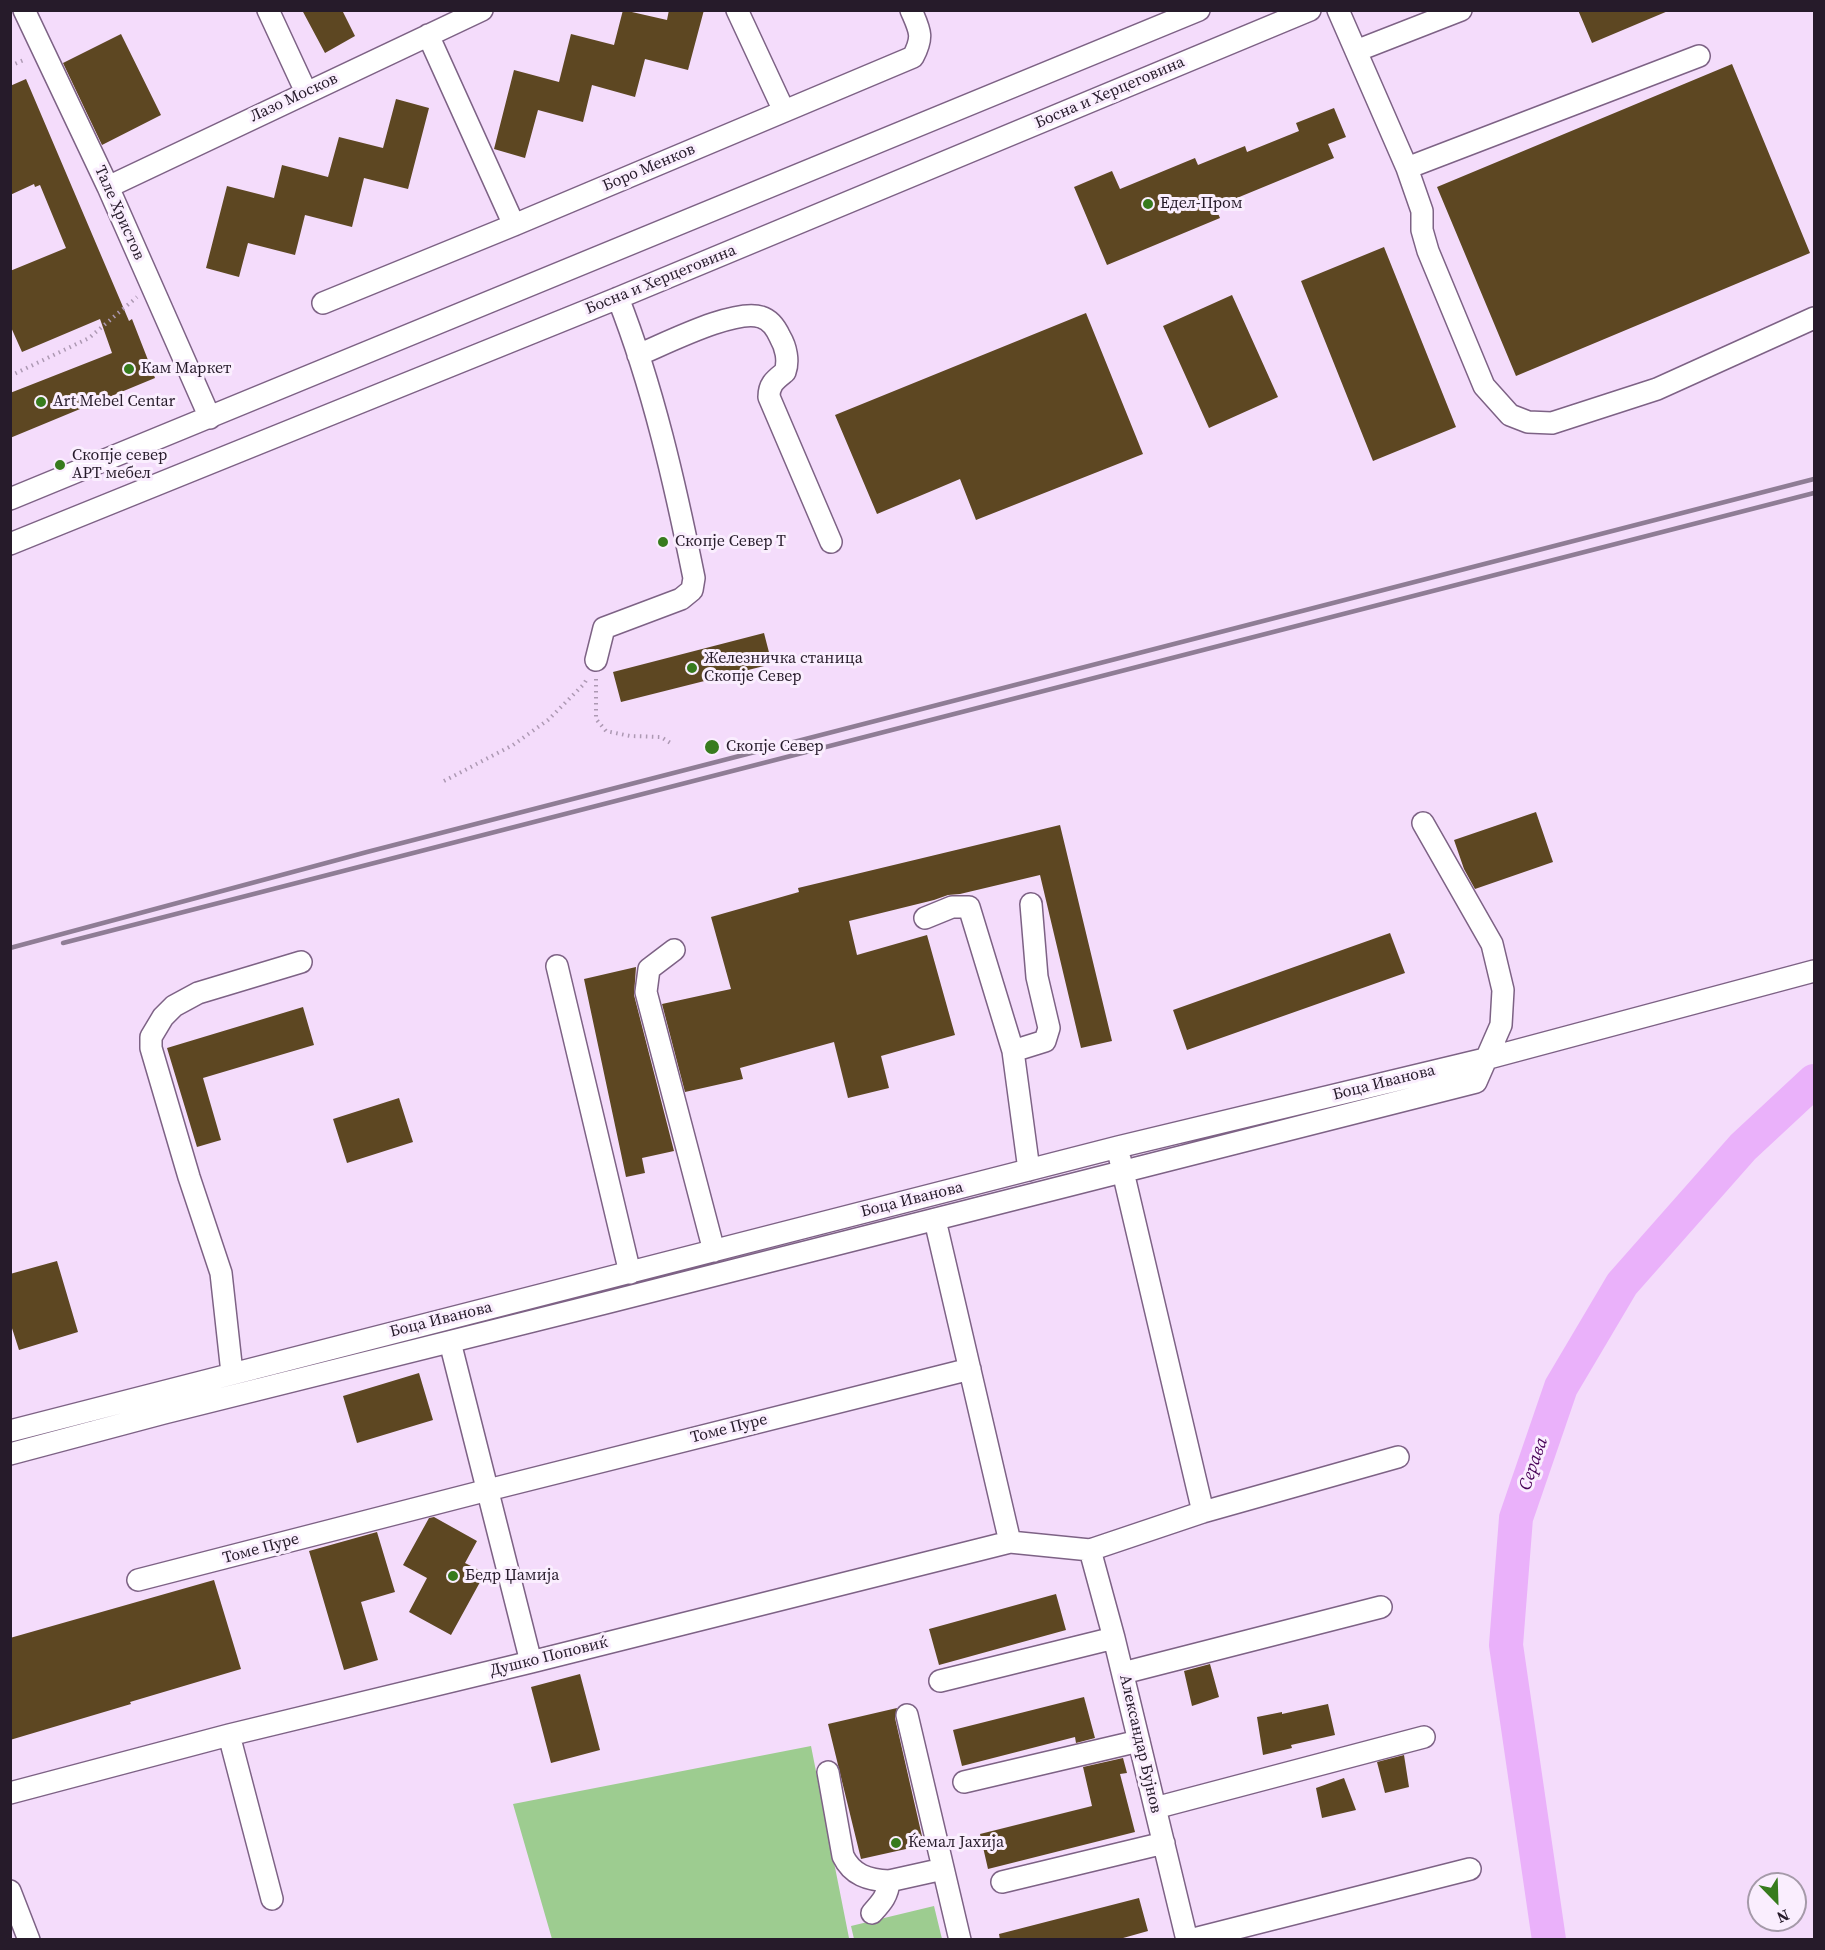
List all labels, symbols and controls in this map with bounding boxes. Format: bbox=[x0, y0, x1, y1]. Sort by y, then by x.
street label: Босна и Херцеговина bbox=[1032, 53, 1188, 133]
street label: Лазо Москов bbox=[247, 69, 341, 127]
street label: Боро Менков bbox=[600, 140, 698, 196]
street label: Тале Христов bbox=[90, 163, 148, 263]
place label: Едел-Пром bbox=[1160, 194, 1243, 214]
marker: Едел-Пром bbox=[1141, 197, 1155, 211]
street label: Босна и Херцеговина bbox=[583, 241, 739, 319]
place label: Кам Маркет bbox=[141, 359, 232, 379]
marker: Кам Маркет bbox=[122, 362, 136, 376]
place label: Art Mebel Centar bbox=[53, 392, 175, 412]
marker: Art Mebel Centar bbox=[34, 395, 48, 409]
place label: Скопје север АРТ мебел bbox=[72, 446, 167, 484]
marker: Скопје север АРТ мебел bbox=[53, 458, 67, 472]
place label: Скопје Север Т bbox=[675, 532, 786, 552]
marker: Скопје Север Т bbox=[656, 535, 670, 549]
place label: Железничка станица Скопје Север bbox=[704, 649, 863, 687]
marker: Железничка станица Скопје Север bbox=[685, 661, 699, 675]
place label: Скопје Север bbox=[726, 737, 824, 757]
marker: Скопје Север bbox=[703, 738, 721, 756]
street label: Боца Иванова bbox=[1331, 1061, 1437, 1105]
street label: Боца Иванова bbox=[859, 1178, 965, 1222]
street label: Боца Иванова bbox=[388, 1298, 494, 1342]
street label: Томе Пуре bbox=[689, 1410, 769, 1448]
water label: Серава bbox=[1515, 1435, 1553, 1493]
street label: Томе Пуре bbox=[221, 1530, 301, 1568]
place label: Бедр Џамија bbox=[465, 1566, 559, 1586]
marker: Бедр Џамија bbox=[446, 1569, 460, 1583]
street label: Душко Поповиќ bbox=[488, 1633, 610, 1681]
street label: Александар Бујнов bbox=[1115, 1673, 1165, 1815]
place label: Ќемал Јахија bbox=[908, 1833, 1004, 1853]
marker: Ќемал Јахија bbox=[889, 1836, 903, 1850]
north arrow bbox=[1747, 1872, 1807, 1932]
text: N bbox=[1774, 1904, 1793, 1929]

